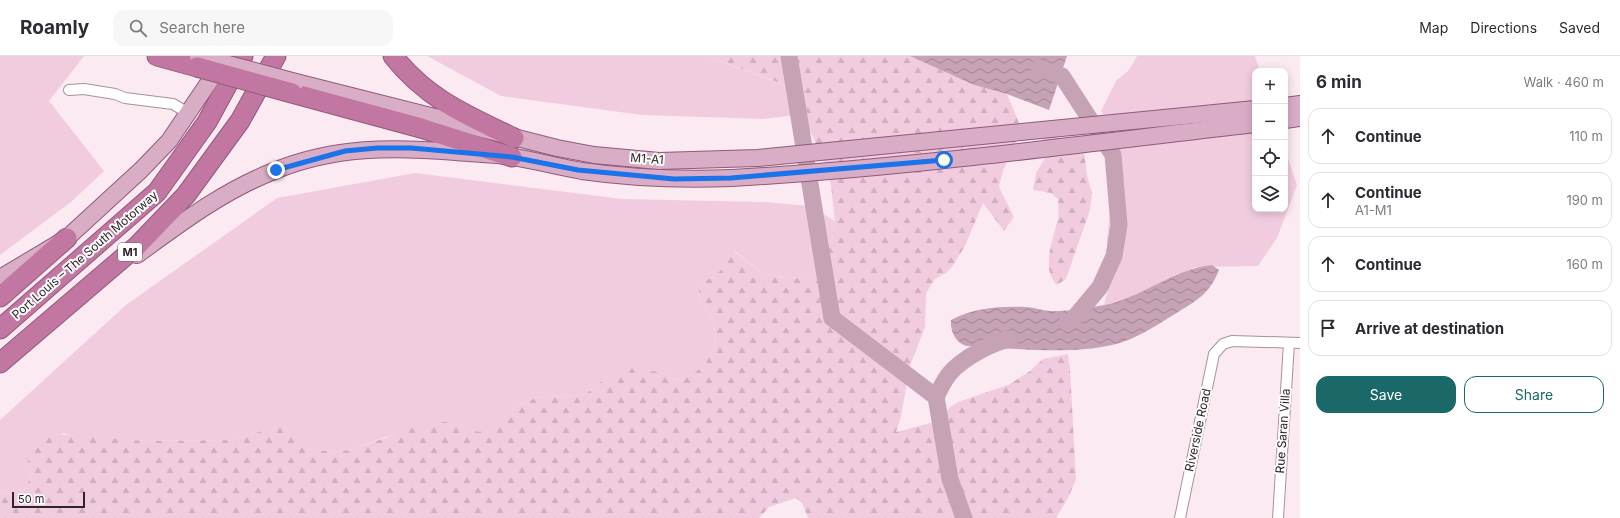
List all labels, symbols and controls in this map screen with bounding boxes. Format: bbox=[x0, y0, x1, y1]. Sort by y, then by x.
search box bbox=[113, 10, 393, 46]
text: Roamly bbox=[20, 16, 89, 39]
icon: search bbox=[127, 17, 149, 39]
text: Search here bbox=[159, 18, 245, 37]
text: Map bbox=[1419, 19, 1448, 36]
text: Directions bbox=[1470, 19, 1537, 36]
text: Saved bbox=[1559, 19, 1600, 36]
map controls bbox=[1252, 68, 1288, 212]
button: + bbox=[1252, 68, 1288, 104]
text: 6 min bbox=[1316, 72, 1362, 92]
text: Walk · 460 m bbox=[1524, 74, 1604, 90]
button: − bbox=[1252, 104, 1288, 140]
icon: ahead bbox=[1317, 125, 1339, 147]
text: Continue bbox=[1355, 127, 1422, 146]
text: 110 m bbox=[1569, 128, 1603, 144]
button: locate bbox=[1252, 140, 1288, 176]
street label: M1-A1 bbox=[630, 150, 664, 167]
route start bbox=[935, 151, 953, 169]
route end bbox=[267, 161, 285, 179]
button: layers bbox=[1252, 176, 1288, 212]
text: Continue bbox=[1355, 183, 1422, 202]
street label: Port Louis – The South Motorway bbox=[9, 187, 161, 322]
icon: ahead bbox=[1317, 189, 1339, 211]
text: 190 m bbox=[1566, 192, 1603, 208]
text: A1-M1 bbox=[1355, 202, 1392, 218]
road number: M1 bbox=[118, 243, 142, 261]
icon: ahead bbox=[1317, 253, 1339, 275]
text: Continue bbox=[1355, 255, 1422, 274]
text: 160 m bbox=[1566, 256, 1603, 272]
icon: arrive bbox=[1317, 317, 1339, 339]
text: Arrive at destination bbox=[1355, 319, 1504, 338]
button: Save bbox=[1316, 376, 1456, 413]
button: Share bbox=[1464, 376, 1604, 413]
street label: Riverside Road bbox=[1181, 387, 1214, 473]
street label: Rue Saran Villa bbox=[1272, 388, 1293, 474]
scale bar bbox=[12, 490, 85, 509]
text: 50 m bbox=[18, 492, 44, 506]

